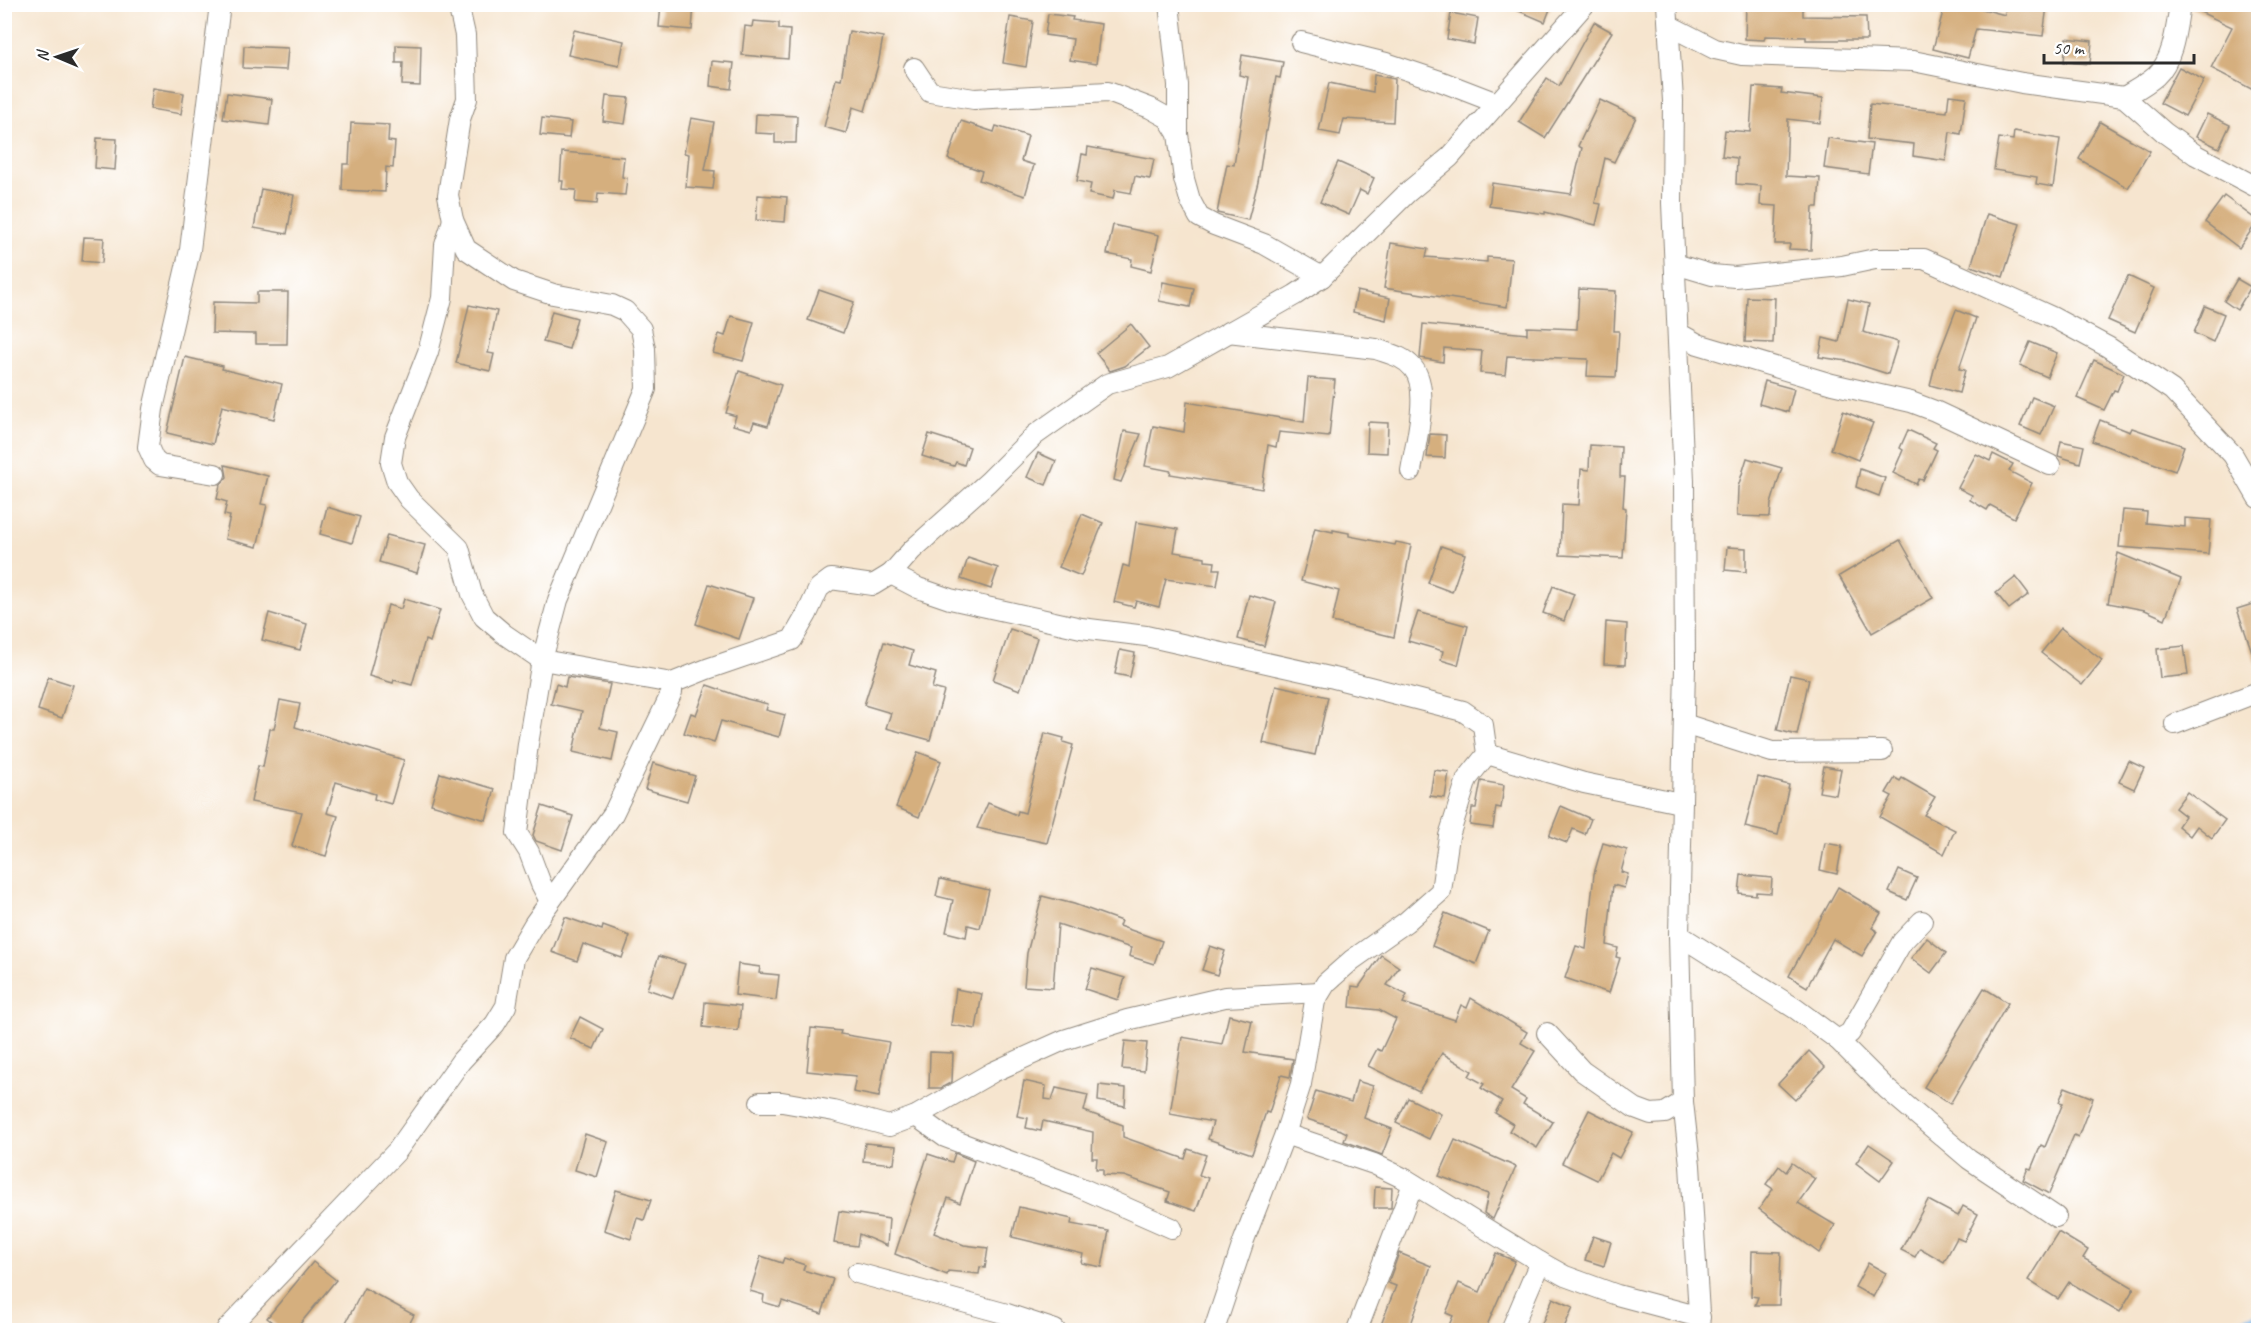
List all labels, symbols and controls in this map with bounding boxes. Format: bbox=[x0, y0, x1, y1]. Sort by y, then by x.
north arrow bbox=[27, 27, 87, 87]
scale bar bbox=[2044, 27, 2194, 65]
text: 50 m bbox=[2053, 37, 2086, 59]
text: N bbox=[33, 48, 53, 62]

